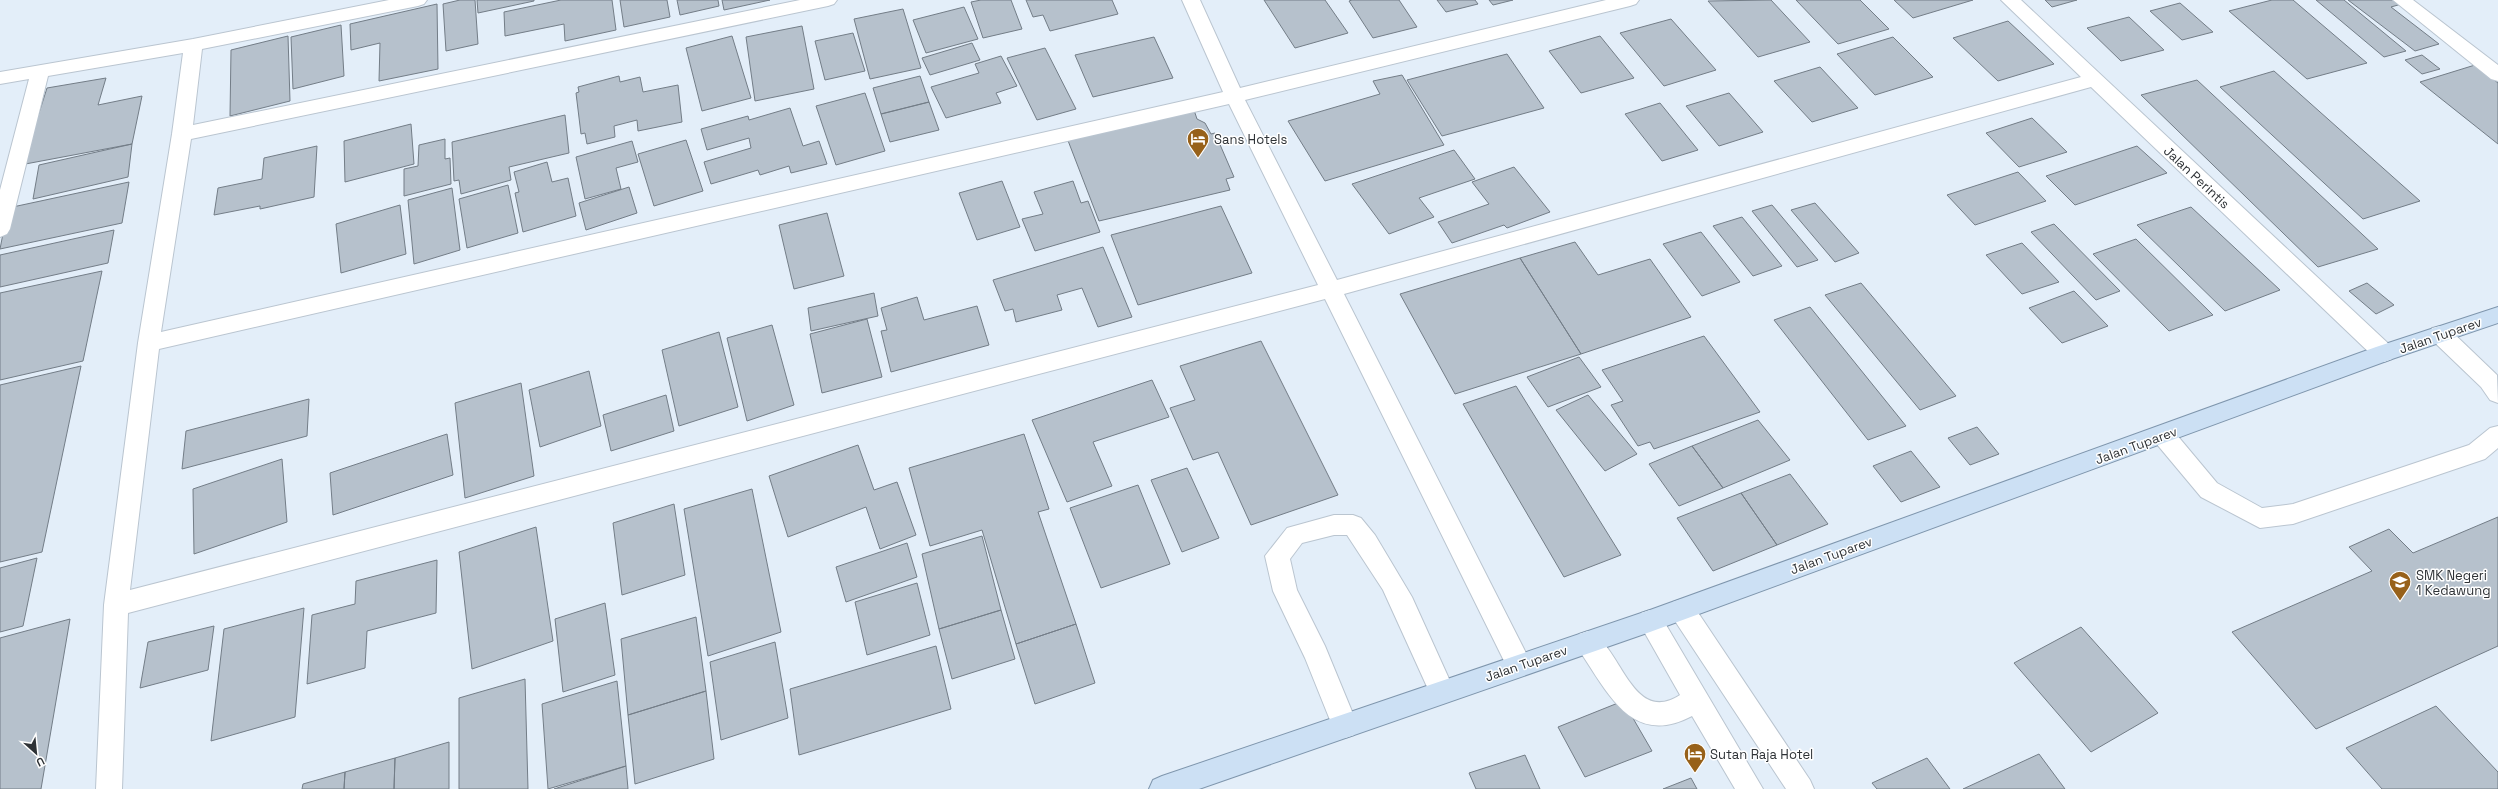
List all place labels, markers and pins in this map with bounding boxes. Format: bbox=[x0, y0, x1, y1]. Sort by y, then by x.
hotel icon: Sans Hotels bbox=[1185, 126, 1211, 159]
place label: Sans Hotels bbox=[1214, 131, 1288, 148]
place label: SMK Negeri 1 Kedawung bbox=[2416, 567, 2491, 599]
school or university icon: SMK Negeri 1 Kedawung bbox=[2387, 569, 2413, 602]
hotel icon: Sutan Raja Hotel bbox=[1682, 741, 1708, 774]
place label: Sutan Raja Hotel bbox=[1710, 746, 1813, 763]

